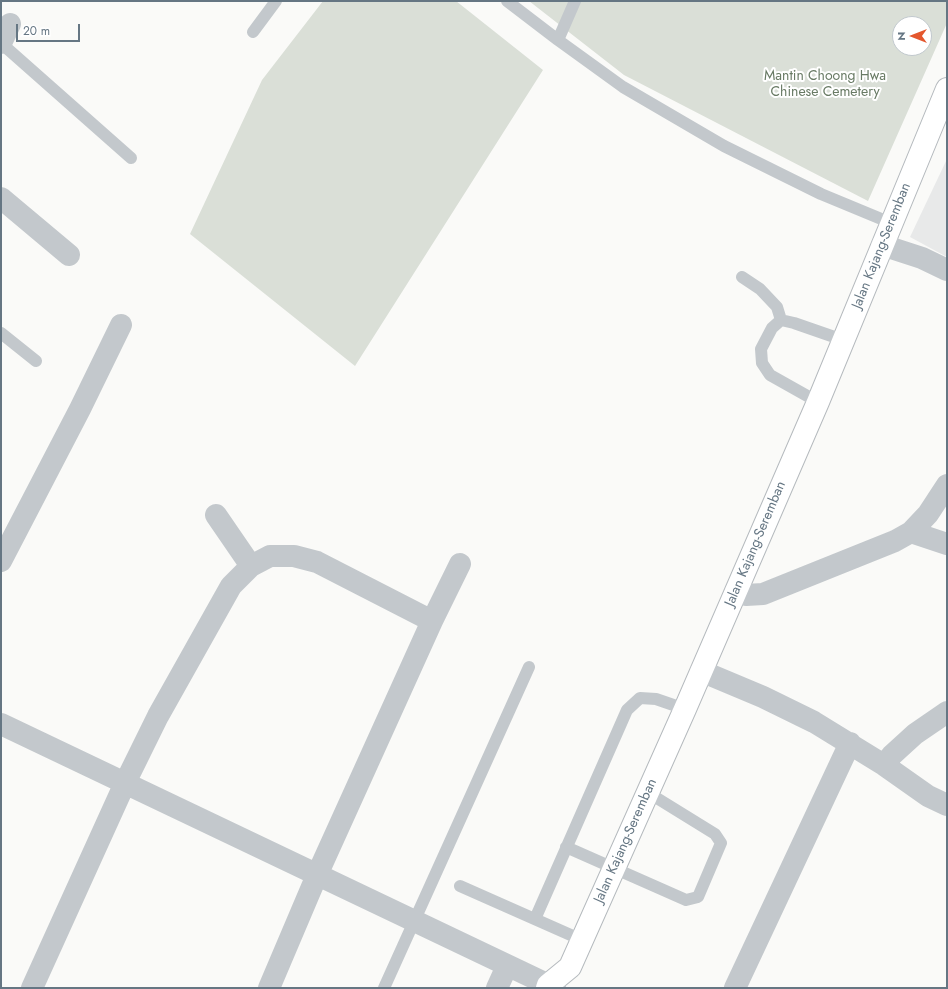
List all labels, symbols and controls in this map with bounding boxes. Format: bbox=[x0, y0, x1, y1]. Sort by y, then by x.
scale bar bbox=[18, 16, 82, 42]
north arrow bbox=[892, 16, 932, 56]
text: 20 m bbox=[23, 22, 50, 40]
text: N bbox=[893, 32, 909, 40]
park label: Mantin Choong Hwa Chinese Cemetery bbox=[764, 69, 886, 102]
street label: Jalan Kajang-Seremban bbox=[849, 181, 915, 311]
street label: Jalan Kajang-Seremban bbox=[722, 479, 790, 609]
street label: Jalan Kajang-Seremban bbox=[591, 776, 661, 906]

